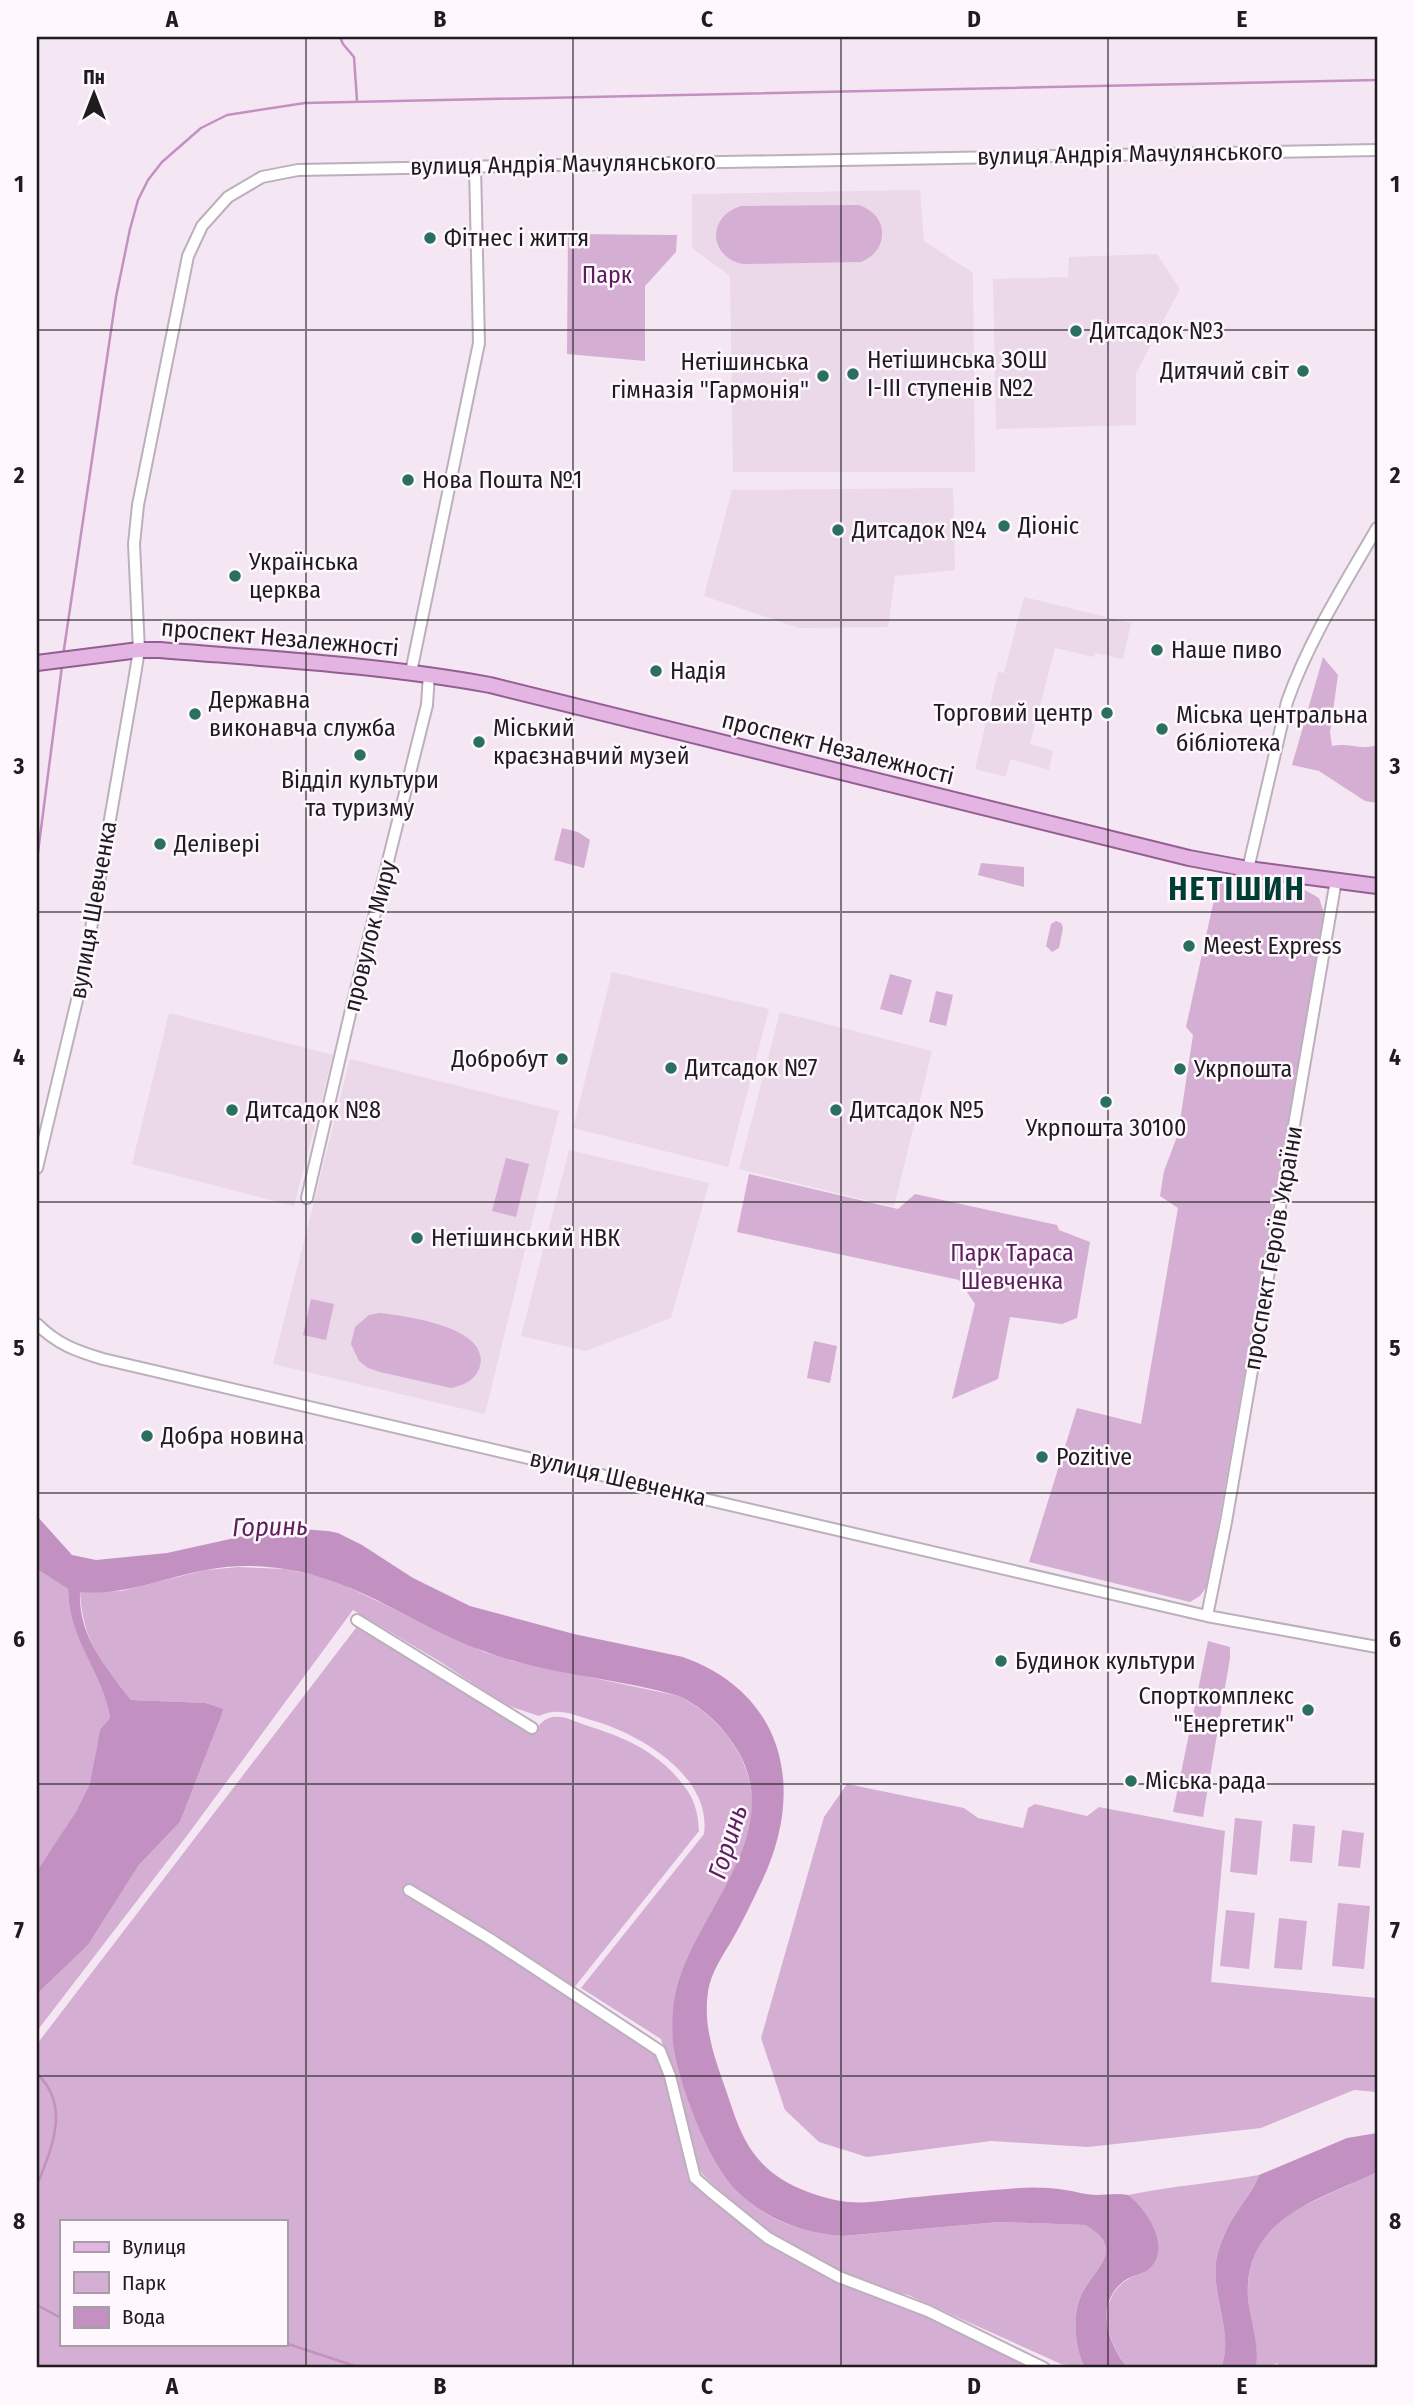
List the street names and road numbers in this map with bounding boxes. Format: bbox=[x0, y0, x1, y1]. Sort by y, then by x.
street label: вулиця Андрія Мачулянського bbox=[977, 137, 1283, 171]
street label: вулиця Андрія Мачулянського bbox=[410, 147, 716, 181]
street label: проспект Незалежності bbox=[160, 614, 400, 662]
street label: проспект Незалежності bbox=[719, 706, 957, 790]
street label: вулиця Шевченка bbox=[64, 819, 122, 1001]
street label: провулок Миру bbox=[338, 857, 402, 1015]
street label: проспект Героїв України bbox=[1238, 1124, 1308, 1372]
street label: вулиця Шевченка bbox=[527, 1444, 709, 1512]

